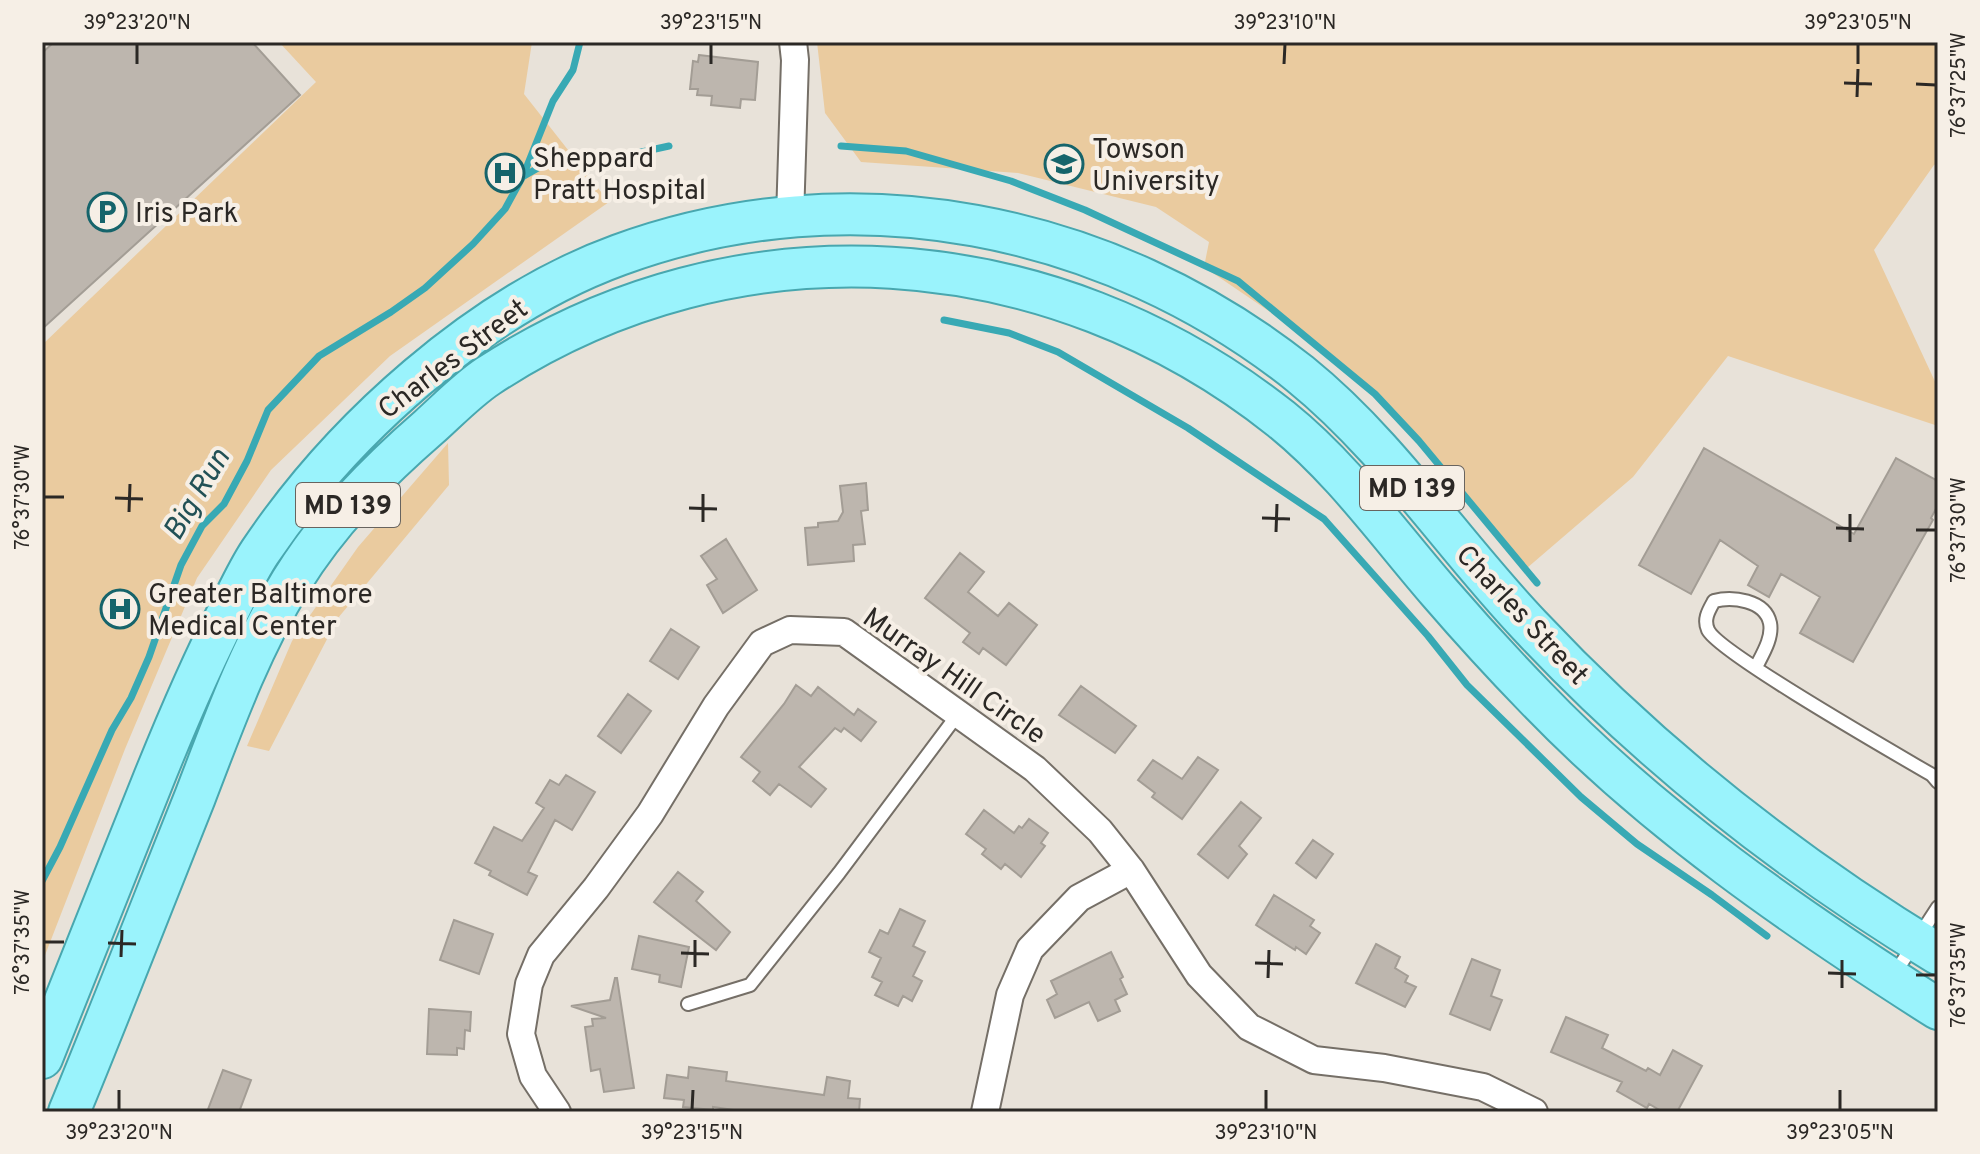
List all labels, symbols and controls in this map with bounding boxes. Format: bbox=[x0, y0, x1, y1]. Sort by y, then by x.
text: 39°23'20"N bbox=[83, 11, 191, 37]
text: 39°23'15"N bbox=[660, 11, 762, 37]
text: 39°23'10"N bbox=[1234, 11, 1336, 37]
text: 39°23'05"N bbox=[1804, 11, 1912, 37]
text: 76°37'25"W bbox=[1947, 32, 1973, 138]
place label: Towson University bbox=[1092, 133, 1219, 201]
place label: Sheppard Pratt Hospital bbox=[533, 142, 706, 210]
school or university icon: Towson University bbox=[1043, 143, 1085, 185]
hospital icon: Sheppard Pratt Hospital bbox=[484, 152, 526, 194]
parking icon: Iris Park bbox=[86, 191, 128, 233]
place label: Iris Park bbox=[135, 197, 238, 233]
street label: Charles Street bbox=[372, 292, 536, 429]
water label: Big Run bbox=[156, 443, 240, 548]
text: 76°37'30"W bbox=[11, 444, 37, 550]
road number: MD 139 bbox=[1360, 466, 1464, 510]
text: 76°37'30"W bbox=[1947, 477, 1973, 583]
road number: MD 139 bbox=[296, 483, 400, 527]
street label: Charles Street bbox=[1447, 538, 1595, 694]
place label: Greater Baltimore Medical Center bbox=[148, 578, 373, 646]
hospital icon: Greater Baltimore Medical Center bbox=[99, 588, 141, 630]
street label: Murray Hill Circle bbox=[855, 601, 1052, 754]
text: 76°37'35"W bbox=[11, 889, 37, 995]
text: 76°37'35"W bbox=[1947, 922, 1973, 1028]
text: 39°23'20"N bbox=[65, 1121, 173, 1147]
text: 39°23'15"N bbox=[641, 1121, 743, 1147]
text: 39°23'10"N bbox=[1215, 1121, 1317, 1147]
text: 39°23'05"N bbox=[1786, 1121, 1894, 1147]

